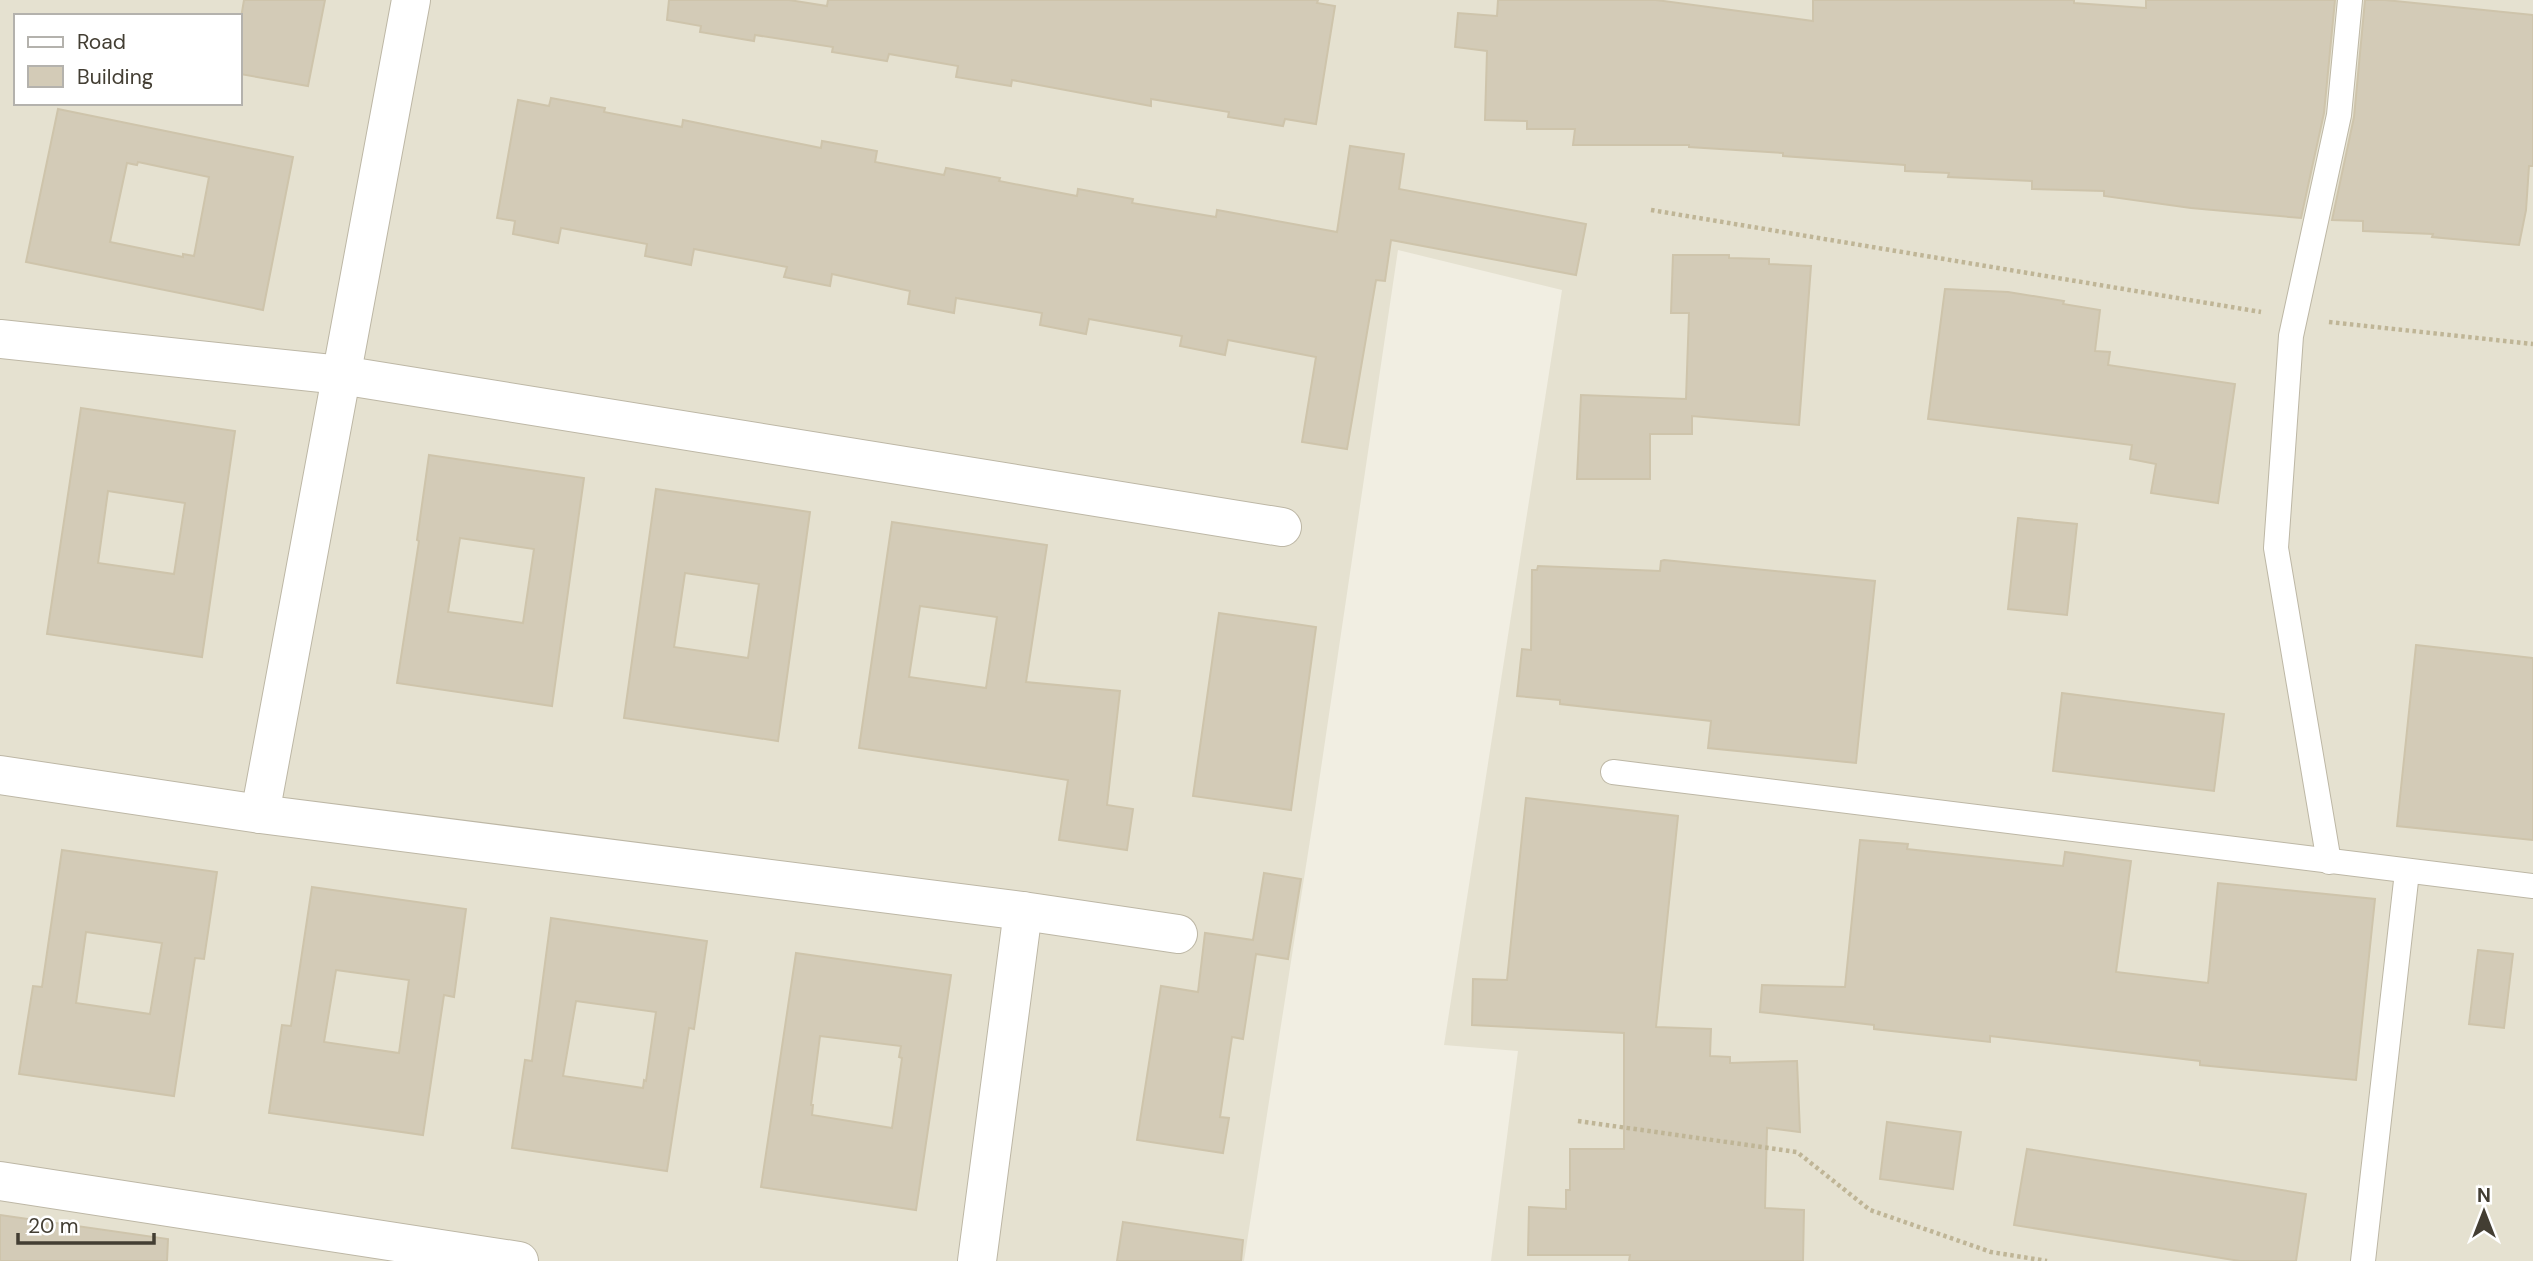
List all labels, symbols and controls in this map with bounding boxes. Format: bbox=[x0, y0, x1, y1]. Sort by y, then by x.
legend bbox=[14, 14, 242, 105]
text: Road bbox=[77, 28, 126, 56]
text: Building bbox=[77, 63, 154, 91]
north arrow bbox=[2449, 1177, 2519, 1247]
text: N bbox=[2477, 1183, 2491, 1208]
scale bar bbox=[18, 1202, 154, 1246]
text: 20 m bbox=[28, 1212, 79, 1240]

